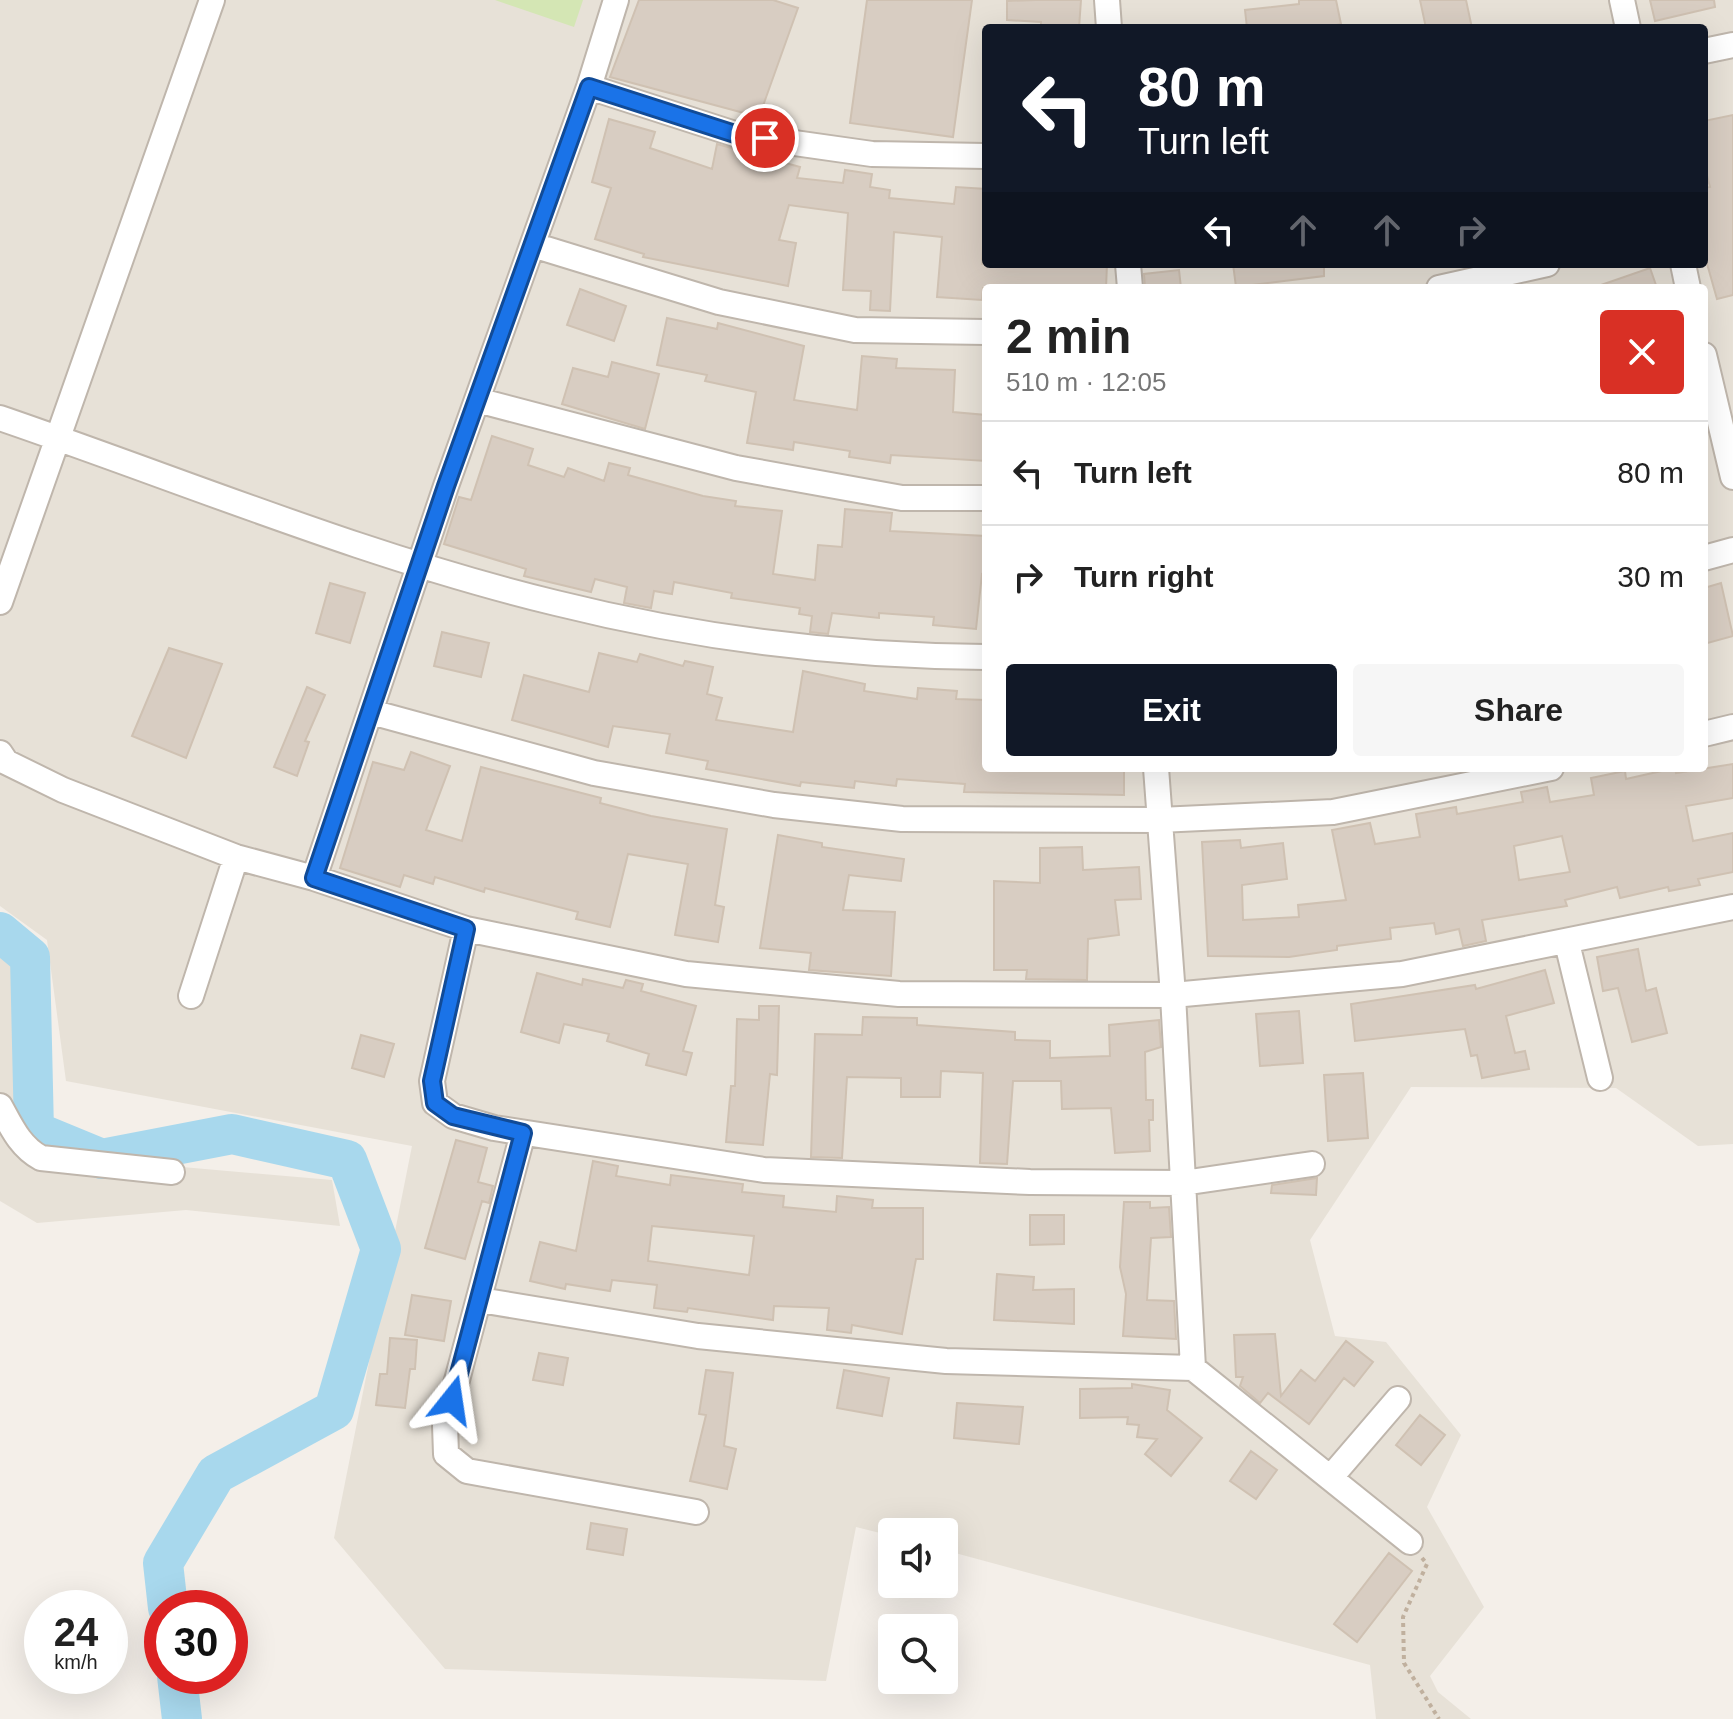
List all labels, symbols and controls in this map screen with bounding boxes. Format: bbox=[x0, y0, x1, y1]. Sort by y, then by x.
text: 80 m bbox=[1138, 55, 1266, 118]
icon: left bbox=[1006, 56, 1110, 160]
pin bbox=[731, 104, 799, 172]
icon: arrive bbox=[743, 116, 787, 160]
text: Turn left bbox=[1138, 121, 1269, 162]
icon: left bbox=[1197, 208, 1241, 252]
icon: ahead bbox=[1281, 208, 1325, 252]
icon: ahead bbox=[1365, 208, 1409, 252]
icon: right bbox=[1449, 208, 1493, 252]
text: 2 min bbox=[1006, 310, 1131, 363]
button: close bbox=[1600, 310, 1684, 394]
text: 510 m · 12:05 bbox=[1006, 367, 1166, 397]
icon: left bbox=[1006, 451, 1050, 495]
text: Turn left bbox=[1074, 456, 1192, 489]
text: 80 m bbox=[1617, 456, 1684, 489]
icon: right bbox=[1006, 555, 1050, 599]
text: Turn right bbox=[1074, 560, 1213, 593]
text: 30 m bbox=[1617, 560, 1684, 593]
button: Exit bbox=[1006, 664, 1337, 756]
button: Share bbox=[1353, 664, 1684, 756]
position arrow bbox=[410, 1358, 494, 1442]
map controls bbox=[878, 1518, 958, 1694]
button: sound bbox=[878, 1518, 958, 1598]
speed limit sign: 30 bbox=[144, 1590, 248, 1694]
text: 24 bbox=[54, 1610, 98, 1654]
button: search bbox=[878, 1614, 958, 1694]
text: km/h bbox=[54, 1651, 98, 1673]

